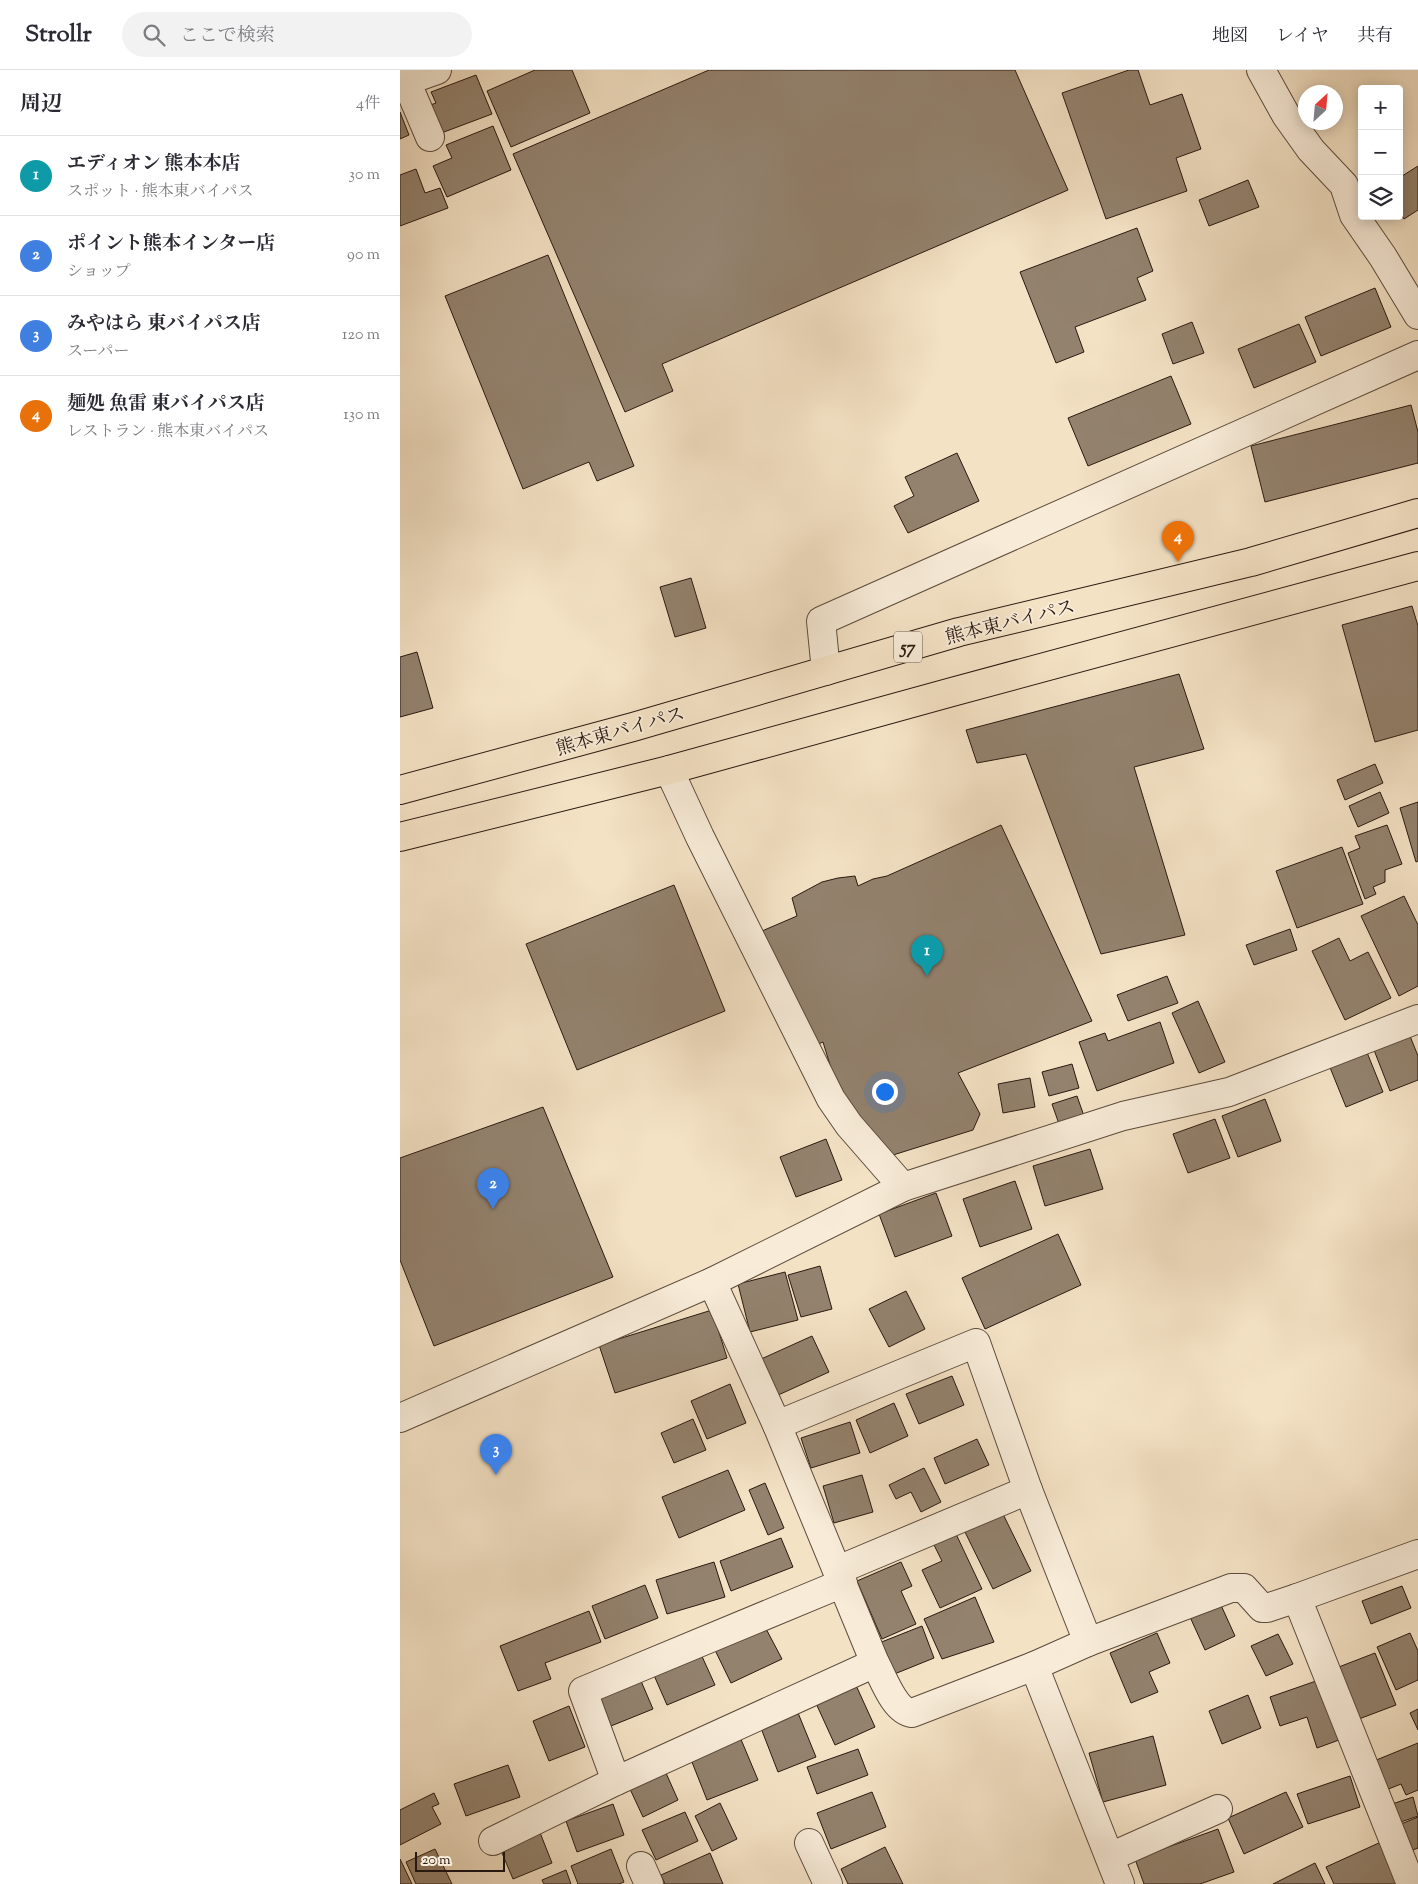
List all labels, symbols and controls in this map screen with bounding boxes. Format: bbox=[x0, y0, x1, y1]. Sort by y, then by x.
search box bbox=[122, 12, 472, 57]
text: Strollr bbox=[25, 18, 92, 52]
icon: search bbox=[140, 21, 168, 49]
text: ここで検索 bbox=[180, 23, 275, 50]
text: 地図 bbox=[1212, 24, 1248, 50]
text: レイヤ bbox=[1276, 24, 1329, 50]
text: 共有 bbox=[1357, 24, 1393, 50]
north arrow bbox=[1298, 85, 1343, 130]
map controls bbox=[1358, 85, 1403, 220]
button: + bbox=[1358, 85, 1403, 130]
text: 周辺 bbox=[20, 90, 62, 120]
text: 4件 bbox=[356, 93, 380, 116]
button: − bbox=[1358, 130, 1403, 175]
text: エディオン 熊本本店 bbox=[67, 151, 241, 178]
text: 1 bbox=[33, 164, 39, 187]
text: 30 m bbox=[349, 164, 380, 187]
button: layers bbox=[1358, 175, 1403, 220]
text: スポット · 熊本東バイパス bbox=[67, 181, 254, 204]
text: ポイント熊本インター店 bbox=[67, 231, 275, 258]
text: 2 bbox=[32, 244, 40, 267]
text: 90 m bbox=[347, 244, 380, 267]
text: ショップ bbox=[67, 261, 131, 284]
text: みやはら 東バイパス店 bbox=[67, 311, 261, 338]
text: 3 bbox=[33, 324, 39, 347]
text: 120 m bbox=[342, 324, 380, 347]
text: スーパー bbox=[67, 341, 129, 364]
text: 麺処 魚雷 東バイパス店 bbox=[67, 391, 265, 418]
text: 4 bbox=[32, 404, 40, 427]
text: 130 m bbox=[343, 404, 380, 427]
text: レストラン · 熊本東バイパス bbox=[67, 421, 269, 444]
pin: 4 bbox=[1162, 521, 1194, 562]
street label: 熊本東バイパス bbox=[943, 594, 1078, 653]
road number: 57 bbox=[894, 632, 922, 662]
street label: 熊本東バイパス bbox=[553, 701, 688, 764]
pin: 1 bbox=[911, 935, 943, 976]
your location bbox=[872, 1079, 898, 1105]
pin: 2 bbox=[477, 1168, 509, 1209]
pin: 3 bbox=[480, 1434, 512, 1475]
scale bar bbox=[415, 1849, 505, 1872]
text: 20 m bbox=[422, 1851, 451, 1871]

